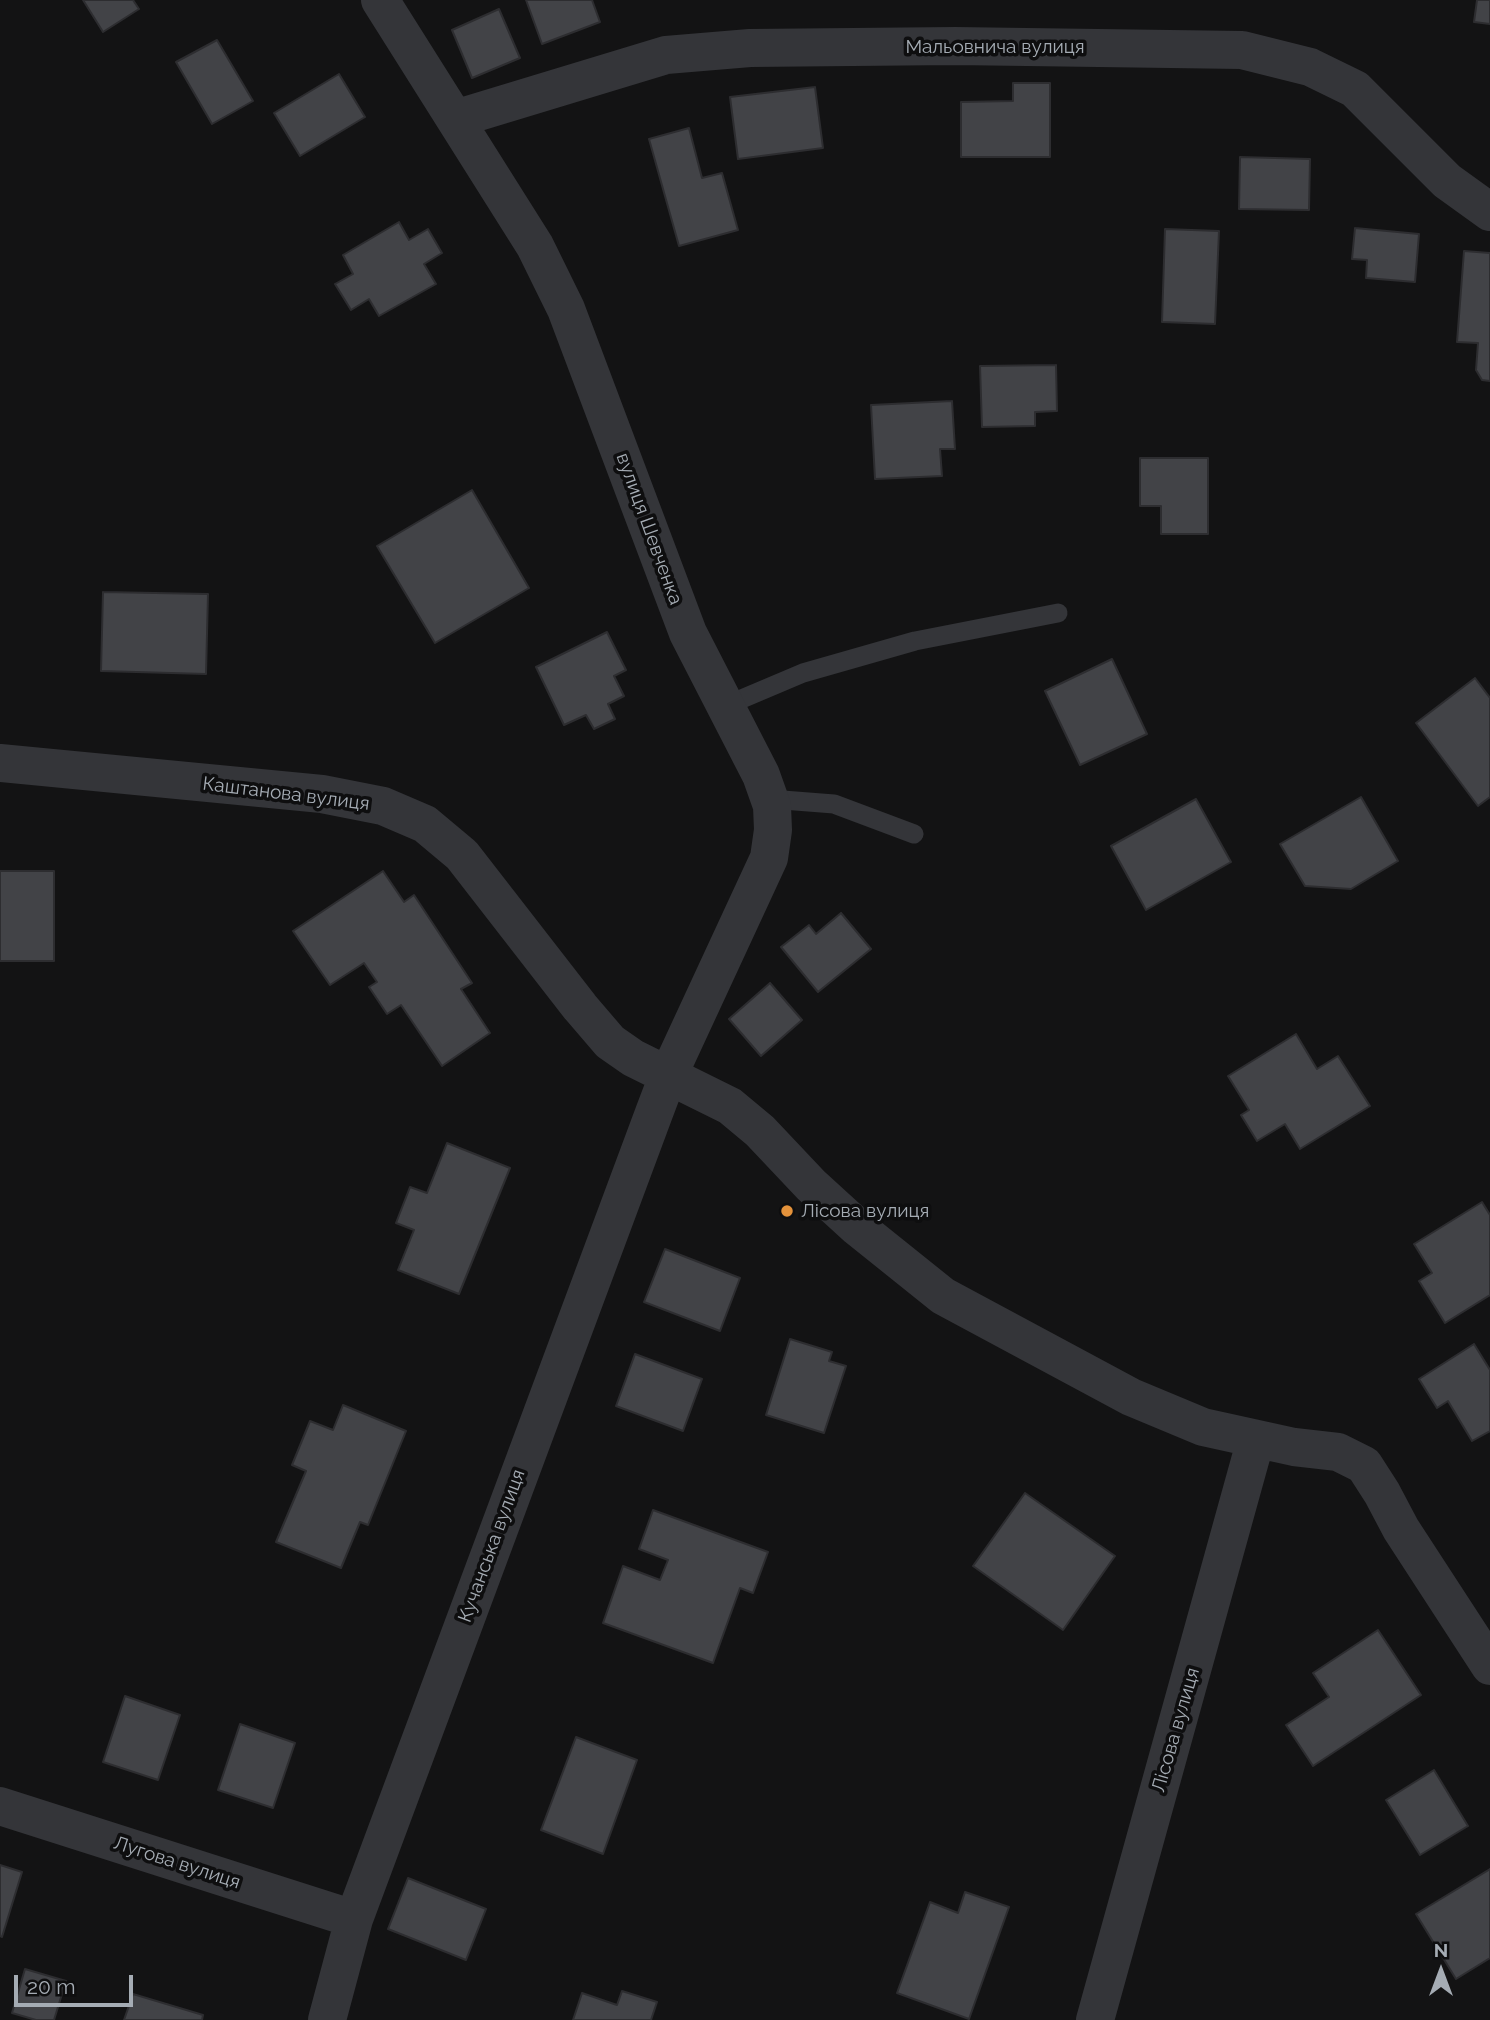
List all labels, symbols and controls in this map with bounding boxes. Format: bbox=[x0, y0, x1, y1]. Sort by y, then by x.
street label: Мальовнича вулиця bbox=[905, 36, 1085, 58]
street label: вулиця Шевченка bbox=[611, 450, 687, 608]
street label: Каштанова вулиця bbox=[201, 772, 371, 816]
place label: Лісова вулиця bbox=[801, 1200, 929, 1222]
marker: Лісова вулиця bbox=[779, 1203, 795, 1219]
street label: Кучанська вулиця bbox=[454, 1466, 530, 1626]
street label: Лісова вулиця bbox=[1147, 1665, 1205, 1795]
street label: Лугова вулиця bbox=[111, 1832, 243, 1894]
north arrow bbox=[1406, 1936, 1476, 2006]
text: N bbox=[1434, 1939, 1448, 1961]
scale bar bbox=[18, 1960, 136, 2004]
text: 20 m bbox=[27, 1974, 75, 1999]

